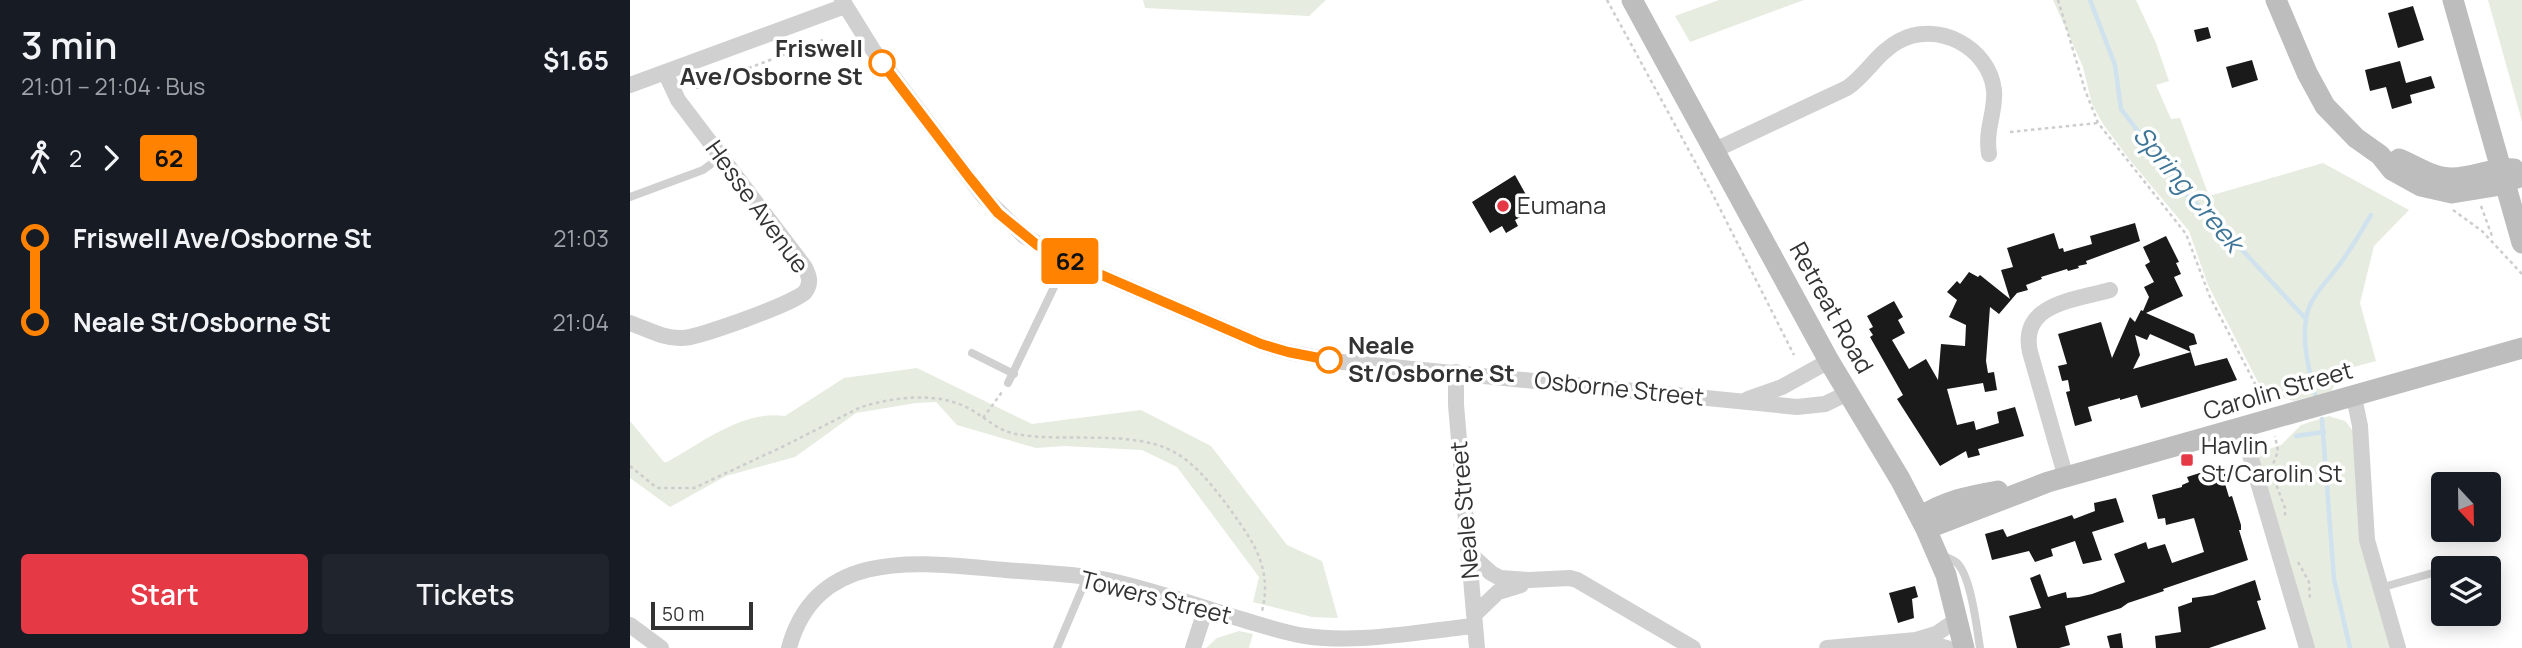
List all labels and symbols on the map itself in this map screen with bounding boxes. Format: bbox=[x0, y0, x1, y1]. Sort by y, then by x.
place label: Friswell Ave/Osborne St bbox=[680, 31, 863, 92]
marker: Friswell Ave/Osborne St bbox=[869, 50, 895, 76]
water label: Spring Creek bbox=[2126, 118, 2255, 262]
street label: Hesse Avenue bbox=[699, 133, 818, 279]
place label: Eumana bbox=[1517, 188, 1606, 221]
marker: Eumana bbox=[1495, 198, 1511, 214]
street label: Retreat Road bbox=[1783, 236, 1882, 379]
line badge: 62 bbox=[1038, 238, 1102, 284]
place label: Neale St/Osborne St bbox=[1348, 328, 1515, 389]
marker: Neale St/Osborne St bbox=[1316, 347, 1342, 373]
street label: Carolin Street bbox=[2199, 352, 2356, 427]
street label: Osborne Street bbox=[1533, 362, 1706, 413]
place label: Havlin St/Carolin St bbox=[2201, 428, 2343, 489]
street label: Neale Street bbox=[1441, 440, 1486, 581]
marker: Havlin St/Carolin St bbox=[2179, 452, 2195, 468]
north arrow bbox=[2431, 472, 2501, 542]
street label: Towers Street bbox=[1078, 562, 1235, 631]
scale bar bbox=[651, 599, 752, 631]

